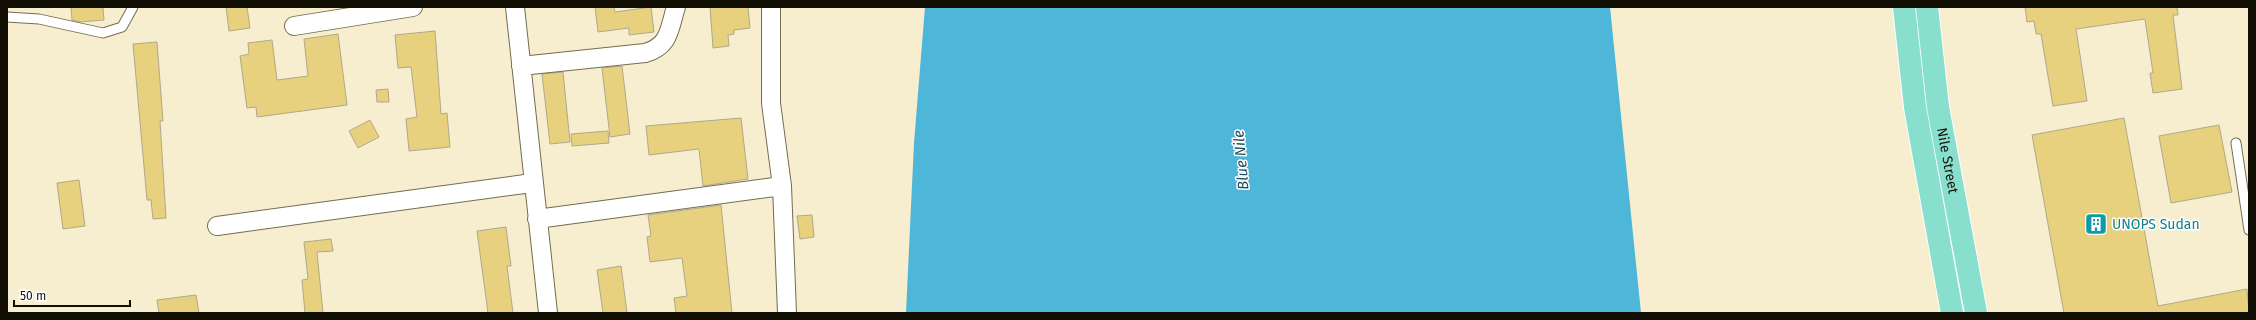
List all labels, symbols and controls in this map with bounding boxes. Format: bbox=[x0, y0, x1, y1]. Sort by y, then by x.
street label: Nile Street bbox=[1933, 126, 1962, 196]
water label: Blue Nile bbox=[1229, 129, 1253, 191]
building icon: UNOPS Sudan bbox=[2083, 211, 2109, 237]
place label: UNOPS Sudan bbox=[2112, 216, 2200, 233]
scale bar bbox=[14, 282, 130, 308]
text: 50 m bbox=[20, 289, 46, 303]

